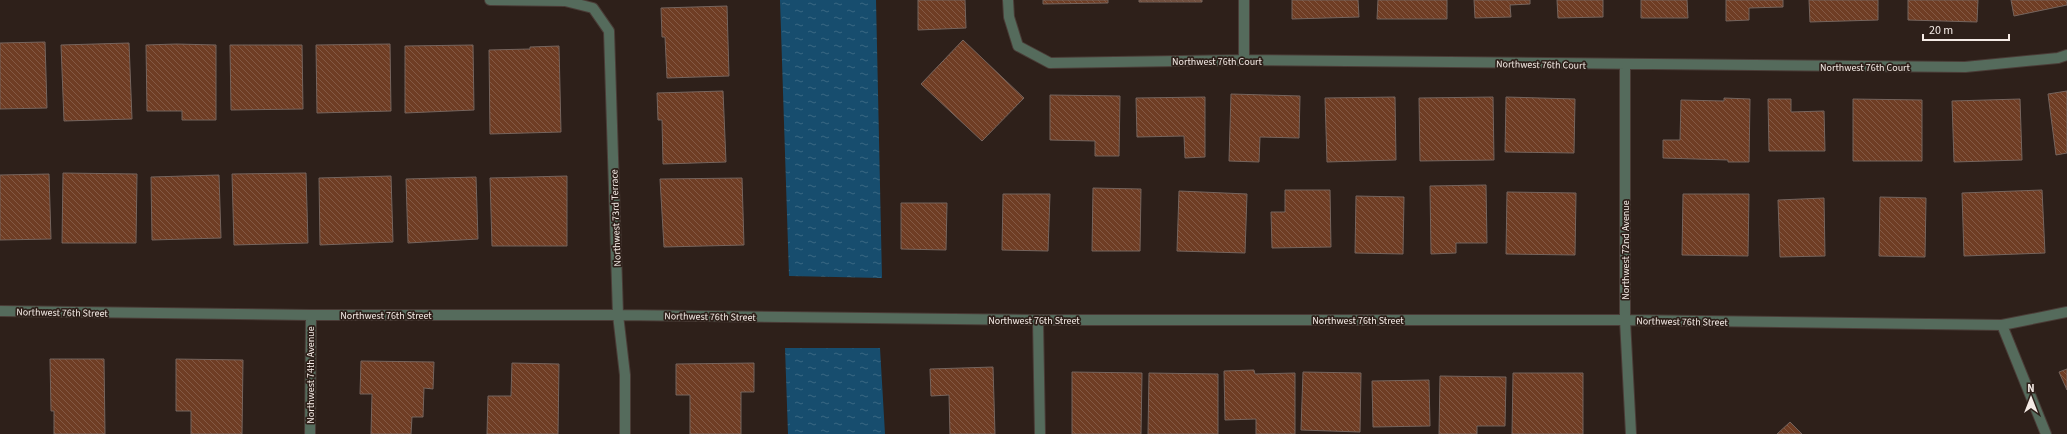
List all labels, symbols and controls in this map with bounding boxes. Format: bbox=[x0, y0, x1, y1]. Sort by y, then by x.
scale bar bbox=[1923, 16, 2009, 42]
text: 20 m bbox=[1929, 22, 1953, 39]
street label: Northwest 76th Court bbox=[1172, 55, 1263, 69]
street label: Northwest 76th Court bbox=[1496, 57, 1587, 73]
street label: Northwest 76th Court bbox=[1820, 61, 1911, 75]
street label: Northwest 73rd Terrace bbox=[607, 169, 625, 267]
street label: Northwest 72nd Avenue bbox=[1619, 200, 1633, 300]
street label: Northwest 76th Street bbox=[16, 305, 108, 321]
street label: Northwest 76th Street bbox=[340, 309, 432, 323]
street label: Northwest 76th Street bbox=[664, 309, 756, 325]
street label: Northwest 76th Street bbox=[988, 314, 1080, 328]
street label: Northwest 76th Street bbox=[1312, 314, 1404, 328]
street label: Northwest 76th Street bbox=[1636, 314, 1728, 330]
street label: Northwest 74th Avenue bbox=[304, 326, 318, 424]
north arrow bbox=[2011, 378, 2051, 418]
text: N bbox=[2027, 381, 2035, 396]

